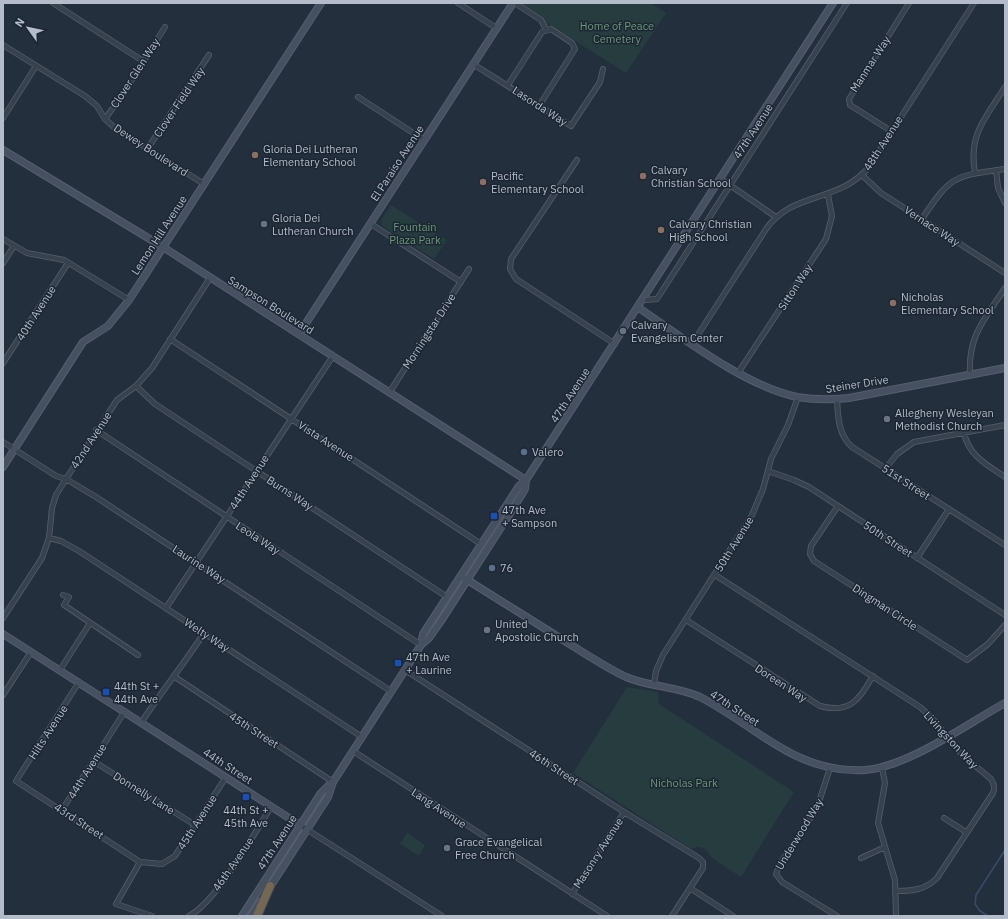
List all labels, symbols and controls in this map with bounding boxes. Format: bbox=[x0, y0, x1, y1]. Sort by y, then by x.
north arrow bbox=[8, 8, 48, 48]
text: N bbox=[12, 15, 28, 30]
park label: Home of Peace Cemetery bbox=[580, 19, 654, 46]
street label: Manmar Way bbox=[847, 33, 894, 95]
street label: Clover Glen Way bbox=[107, 35, 163, 111]
street label: Clover Field Way bbox=[150, 64, 208, 140]
street label: Lasorda Way bbox=[510, 83, 571, 129]
street label: 47th Avenue bbox=[730, 101, 776, 161]
street label: 48th Avenue bbox=[860, 113, 906, 173]
street label: Dewey Boulevard bbox=[111, 121, 191, 179]
street label: El Paraiso Avenue bbox=[367, 122, 427, 204]
place label: Gloria Dei Lutheran Elementary School bbox=[263, 142, 358, 169]
marker: Gloria Dei Lutheran Elementary School bbox=[250, 150, 260, 160]
place label: Calvary Christian School bbox=[651, 163, 731, 190]
place label: Pacific Elementary School bbox=[491, 169, 584, 196]
marker: Calvary Christian School bbox=[638, 171, 648, 181]
marker: Pacific Elementary School bbox=[478, 177, 488, 187]
street label: Lemon Hill Avenue bbox=[128, 193, 190, 277]
street label: Vernace Way bbox=[901, 203, 963, 249]
place label: Gloria Dei Lutheran Church bbox=[272, 211, 354, 238]
place label: Calvary Christian High School bbox=[669, 217, 752, 244]
marker: Gloria Dei Lutheran Church bbox=[259, 219, 269, 229]
park label: Fountain Plaza Park bbox=[389, 220, 441, 247]
marker: Calvary Christian High School bbox=[656, 225, 666, 235]
street label: Sitton Way bbox=[775, 261, 816, 313]
street label: Sampson Boulevard bbox=[225, 273, 317, 337]
street label: 40th Avenue bbox=[13, 283, 59, 343]
place label: Nicholas Elementary School bbox=[901, 290, 994, 317]
street label: Morningstar Drive bbox=[399, 291, 459, 371]
marker: Nicholas Elementary School bbox=[888, 298, 898, 308]
place label: Calvary Evangelism Center bbox=[631, 318, 723, 345]
marker: Calvary Evangelism Center bbox=[618, 326, 628, 336]
street label: 47th Avenue bbox=[547, 365, 593, 425]
street label: Steiner Drive bbox=[825, 372, 889, 396]
place label: Allegheny Wesleyan Methodist Church bbox=[895, 406, 994, 433]
street label: 42nd Avenue bbox=[67, 409, 115, 471]
marker: Allegheny Wesleyan Methodist Church bbox=[882, 414, 892, 424]
street label: Vista Avenue bbox=[295, 418, 357, 464]
place label: Valero bbox=[532, 445, 563, 459]
marker: Valero bbox=[519, 447, 529, 457]
street label: 44th Avenue bbox=[226, 452, 272, 512]
street label: 51st Street bbox=[879, 461, 933, 503]
street label: Burns Way bbox=[264, 473, 316, 513]
place label: 47th Ave + Sampson bbox=[502, 503, 557, 530]
marker: 47th Ave + Sampson bbox=[489, 511, 499, 521]
street label: 50th Avenue bbox=[711, 514, 757, 574]
street label: Leola Way bbox=[233, 518, 283, 558]
street label: 50th Street bbox=[861, 518, 915, 560]
street label: Laurine Way bbox=[170, 542, 229, 587]
place label: 76 bbox=[500, 561, 513, 575]
marker: 76 bbox=[487, 563, 497, 573]
street label: Dingman Circle bbox=[850, 581, 920, 633]
street label: Welty Way bbox=[182, 615, 233, 655]
place label: United Apostolic Church bbox=[495, 617, 579, 644]
marker: United Apostolic Church bbox=[482, 625, 492, 635]
place label: 47th Ave + Laurine bbox=[406, 650, 452, 677]
marker: 47th Ave + Laurine bbox=[393, 658, 403, 668]
street label: Doreen Way bbox=[752, 661, 810, 705]
place label: 44th St + 44th Ave bbox=[114, 679, 159, 706]
marker: 44th St + 44th Ave bbox=[101, 687, 111, 697]
street label: 47th Street bbox=[708, 687, 762, 729]
street label: Hilts Avenue bbox=[25, 702, 71, 762]
street label: Livingston Way bbox=[921, 708, 982, 772]
street label: 45th Street bbox=[227, 709, 281, 751]
street label: 44th Avenue bbox=[64, 741, 110, 801]
street label: 44th Street bbox=[201, 745, 255, 787]
street label: 46th Street bbox=[527, 746, 581, 788]
street label: Donnelly Lane bbox=[111, 769, 177, 817]
park label: Nicholas Park bbox=[650, 776, 718, 790]
street label: Lang Avenue bbox=[409, 785, 469, 831]
street label: 45th Avenue bbox=[174, 792, 220, 852]
marker: 44th St + 45th Ave bbox=[241, 792, 251, 802]
street label: Underwood Way bbox=[772, 795, 826, 872]
street label: 43rd Street bbox=[52, 800, 107, 842]
place label: 44th St + 45th Ave bbox=[223, 803, 269, 830]
street label: 47th Avenue bbox=[254, 812, 300, 872]
street label: Masonry Avenue bbox=[570, 815, 626, 891]
street label: 46th Avenue bbox=[209, 834, 257, 894]
place label: Grace Evangelical Free Church bbox=[455, 835, 542, 862]
marker: Grace Evangelical Free Church bbox=[442, 843, 452, 853]

